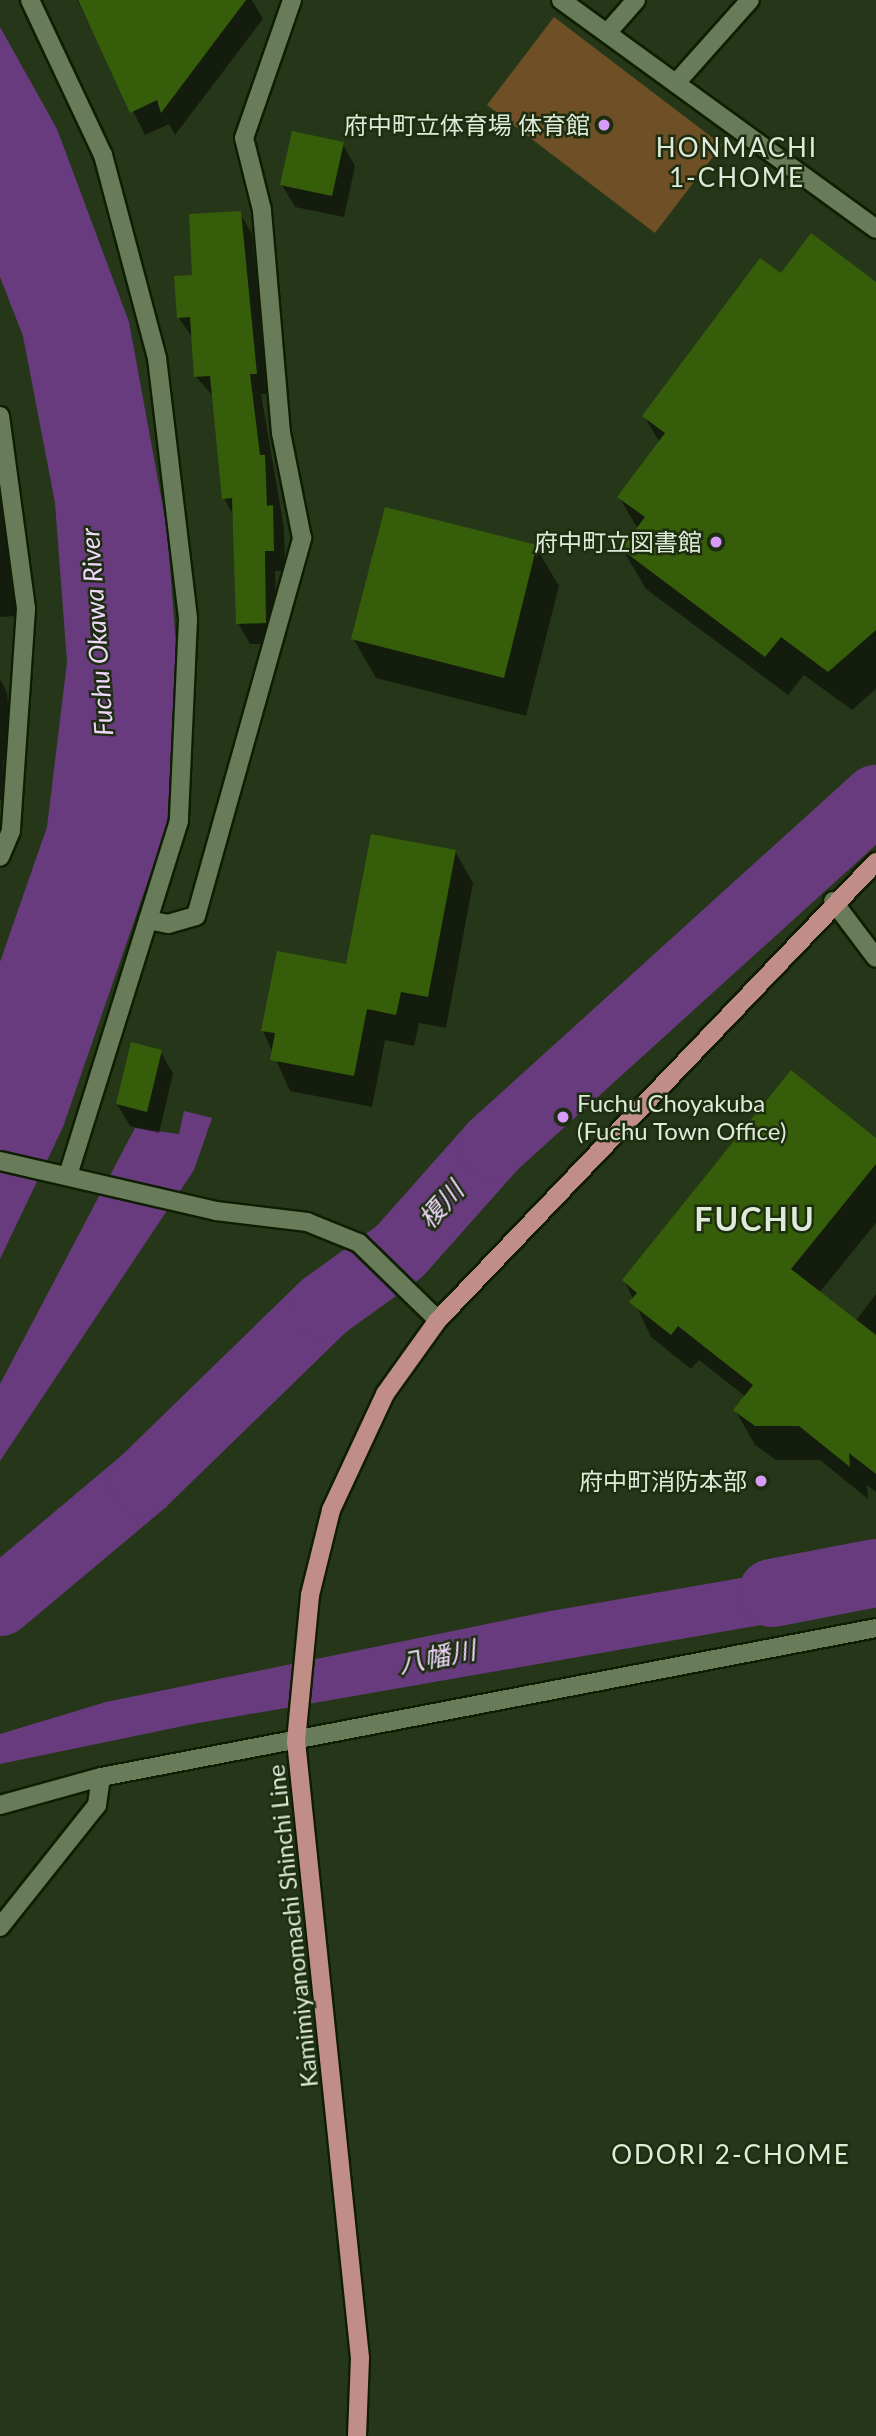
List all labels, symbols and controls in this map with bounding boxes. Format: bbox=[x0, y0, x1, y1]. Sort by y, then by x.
place label: 府中町立体育場 体育館 bbox=[344, 111, 590, 139]
marker: 府中町立体育場 体育館 bbox=[596, 117, 612, 133]
district label: HONMACHI 1-CHOME bbox=[657, 132, 817, 194]
water label: Fuchu Okawa River bbox=[74, 527, 120, 737]
place label: 府中町立図書館 bbox=[534, 528, 702, 556]
marker: 府中町立図書館 bbox=[708, 534, 724, 550]
place label: Fuchu Choyakuba (Fuchu Town Office) bbox=[577, 1089, 787, 1145]
marker: Fuchu Choyakuba (Fuchu Town Office) bbox=[555, 1109, 571, 1125]
water label: 榎川 bbox=[412, 1175, 470, 1235]
district label: FUCHU bbox=[695, 1200, 815, 1238]
place label: 府中町消防本部 bbox=[579, 1467, 747, 1495]
marker: 府中町消防本部 bbox=[753, 1473, 769, 1489]
water label: 八幡川 bbox=[396, 1634, 478, 1680]
street label: Kamimiyanomachi Shinchi Line bbox=[261, 1763, 323, 2089]
district label: ODORI 2-CHOME bbox=[613, 2139, 849, 2171]

